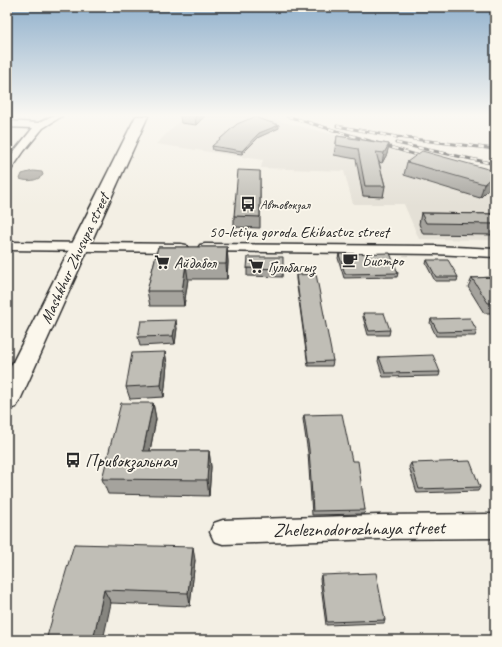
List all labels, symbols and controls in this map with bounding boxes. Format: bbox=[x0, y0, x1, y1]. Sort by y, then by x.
street label: Mashkhur Zhusupa street bbox=[36, 188, 115, 327]
bus stop icon: Автовокзал bbox=[239, 195, 257, 213]
place label: Автовокзал bbox=[260, 197, 312, 213]
street label: 50-letiya goroda Ekibastuz street bbox=[209, 222, 392, 242]
cafe icon: Бистро bbox=[341, 251, 359, 269]
place label: Бистро bbox=[362, 251, 406, 271]
supermarket icon: Айдабол bbox=[153, 253, 171, 271]
place label: Айдабол bbox=[174, 253, 218, 273]
supermarket icon: Гульбагыз bbox=[247, 257, 265, 275]
place label: Гульбагыз bbox=[268, 257, 317, 277]
place label: Привокзальная bbox=[85, 449, 178, 473]
bus stop icon: Привокзальная bbox=[64, 451, 82, 469]
street label: Zheleznodorozhnaya street bbox=[273, 515, 447, 542]

